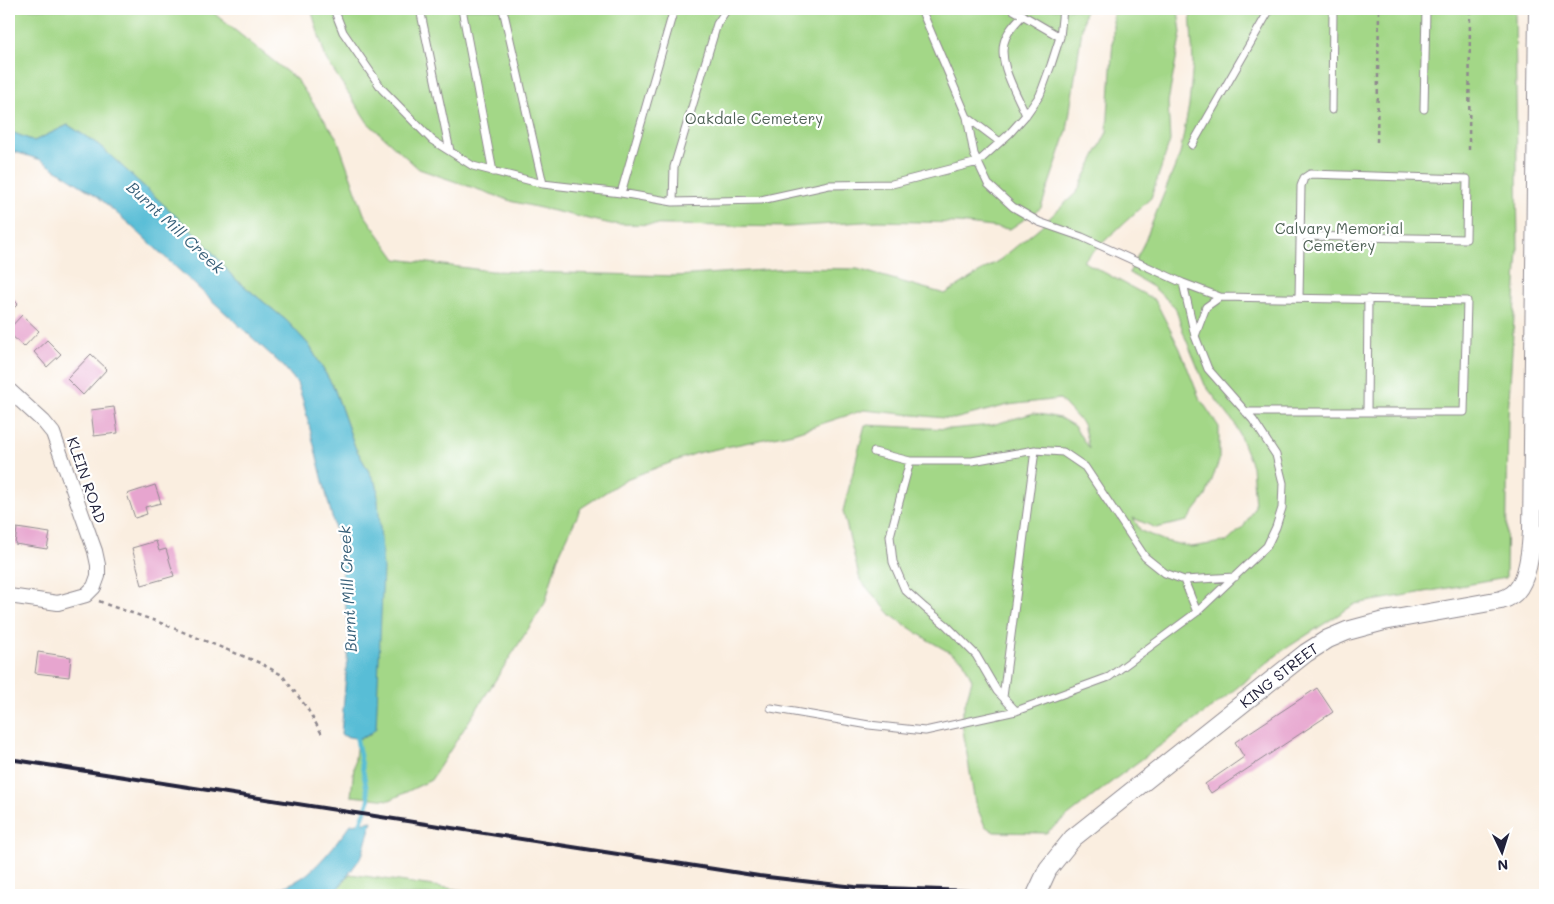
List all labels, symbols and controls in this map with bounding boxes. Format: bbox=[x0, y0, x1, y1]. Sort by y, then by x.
park label: Oakdale Cemetery bbox=[685, 108, 823, 128]
water label: Burnt Mill Creek bbox=[123, 176, 230, 278]
park label: Calvary Memorial Cemetery bbox=[1275, 218, 1403, 255]
street label: KLEIN ROAD bbox=[63, 434, 111, 526]
water label: Burnt Mill Creek bbox=[333, 525, 361, 653]
street label: KING STREET bbox=[1235, 638, 1322, 712]
north arrow bbox=[1476, 826, 1526, 876]
text: N bbox=[1497, 856, 1509, 875]

